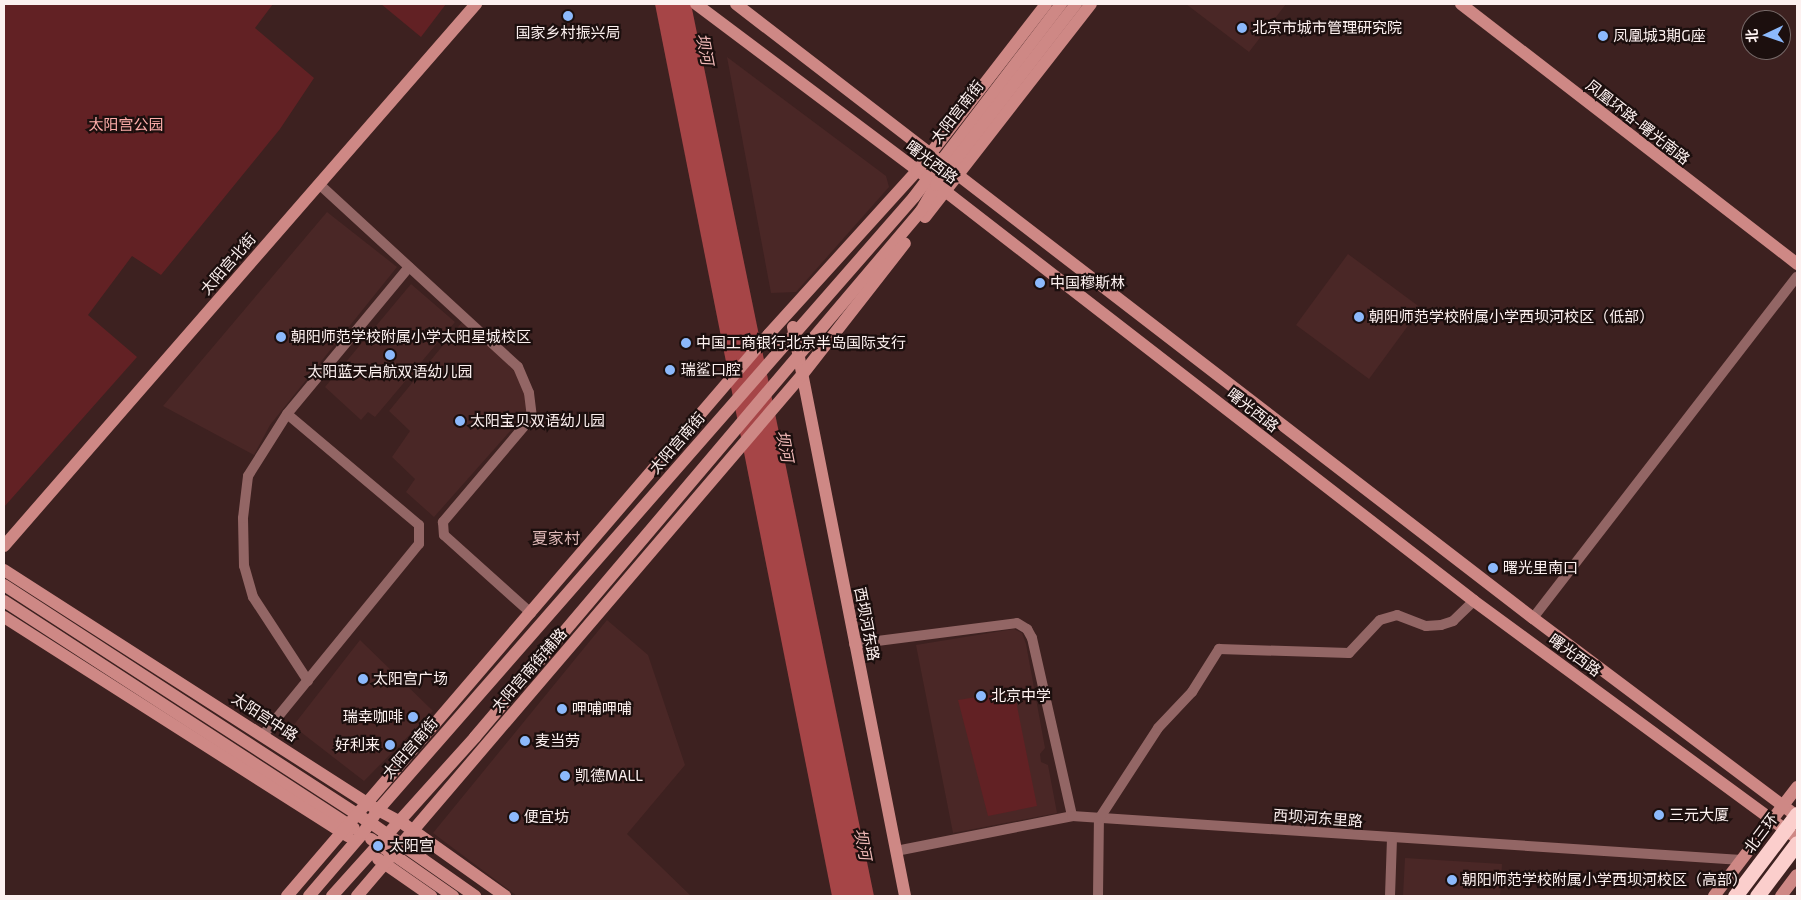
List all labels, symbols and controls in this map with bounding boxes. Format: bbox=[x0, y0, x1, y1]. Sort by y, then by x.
marker: 国家乡村振兴局 bbox=[562, 10, 574, 22]
north arrow bbox=[1741, 10, 1791, 60]
place label: 北京市城市管理研究院 bbox=[1252, 19, 1402, 37]
marker: 北京市城市管理研究院 bbox=[1236, 22, 1248, 34]
place label: 国家乡村振兴局 bbox=[516, 24, 620, 42]
place label: 凤凰城3期G座 bbox=[1613, 27, 1706, 45]
text: 北 bbox=[1743, 28, 1760, 43]
marker: 凤凰城3期G座 bbox=[1597, 30, 1609, 42]
water label: 坝河 bbox=[693, 31, 717, 67]
street label: 凤凰环路-曙光南路 bbox=[1583, 76, 1693, 168]
street label: 太阳宫南街 bbox=[927, 77, 987, 147]
park label: 太阳宫公园 bbox=[89, 116, 163, 134]
street label: 曙光西路 bbox=[903, 137, 961, 187]
street label: 太阳宫北街 bbox=[197, 230, 259, 298]
place label: 中国穆斯林 bbox=[1050, 274, 1125, 292]
marker: 中国穆斯林 bbox=[1034, 277, 1046, 289]
place label: 朝阳师范学校附属小学西坝河校区（低部） bbox=[1369, 308, 1654, 326]
marker: 朝阳师范学校附属小学西坝河校区（低部） bbox=[1353, 311, 1365, 323]
place label: 朝阳师范学校附属小学太阳星城校区 bbox=[291, 328, 531, 346]
marker: 朝阳师范学校附属小学太阳星城校区 bbox=[275, 331, 287, 343]
place label: 中国工商银行北京半岛国际支行 bbox=[696, 334, 906, 352]
marker: 中国工商银行北京半岛国际支行 bbox=[680, 337, 692, 349]
marker: 太阳蓝天启航双语幼儿园 bbox=[384, 349, 396, 361]
place label: 瑞鲨口腔 bbox=[681, 361, 741, 379]
place label: 太阳蓝天启航双语幼儿园 bbox=[308, 363, 472, 381]
marker: 瑞鲨口腔 bbox=[663, 363, 677, 377]
street label: 曙光西路 bbox=[1224, 384, 1282, 436]
street label: 太阳宫南街 bbox=[646, 409, 708, 477]
place label: 太阳宝贝双语幼儿园 bbox=[470, 412, 605, 430]
marker: 太阳宝贝双语幼儿园 bbox=[454, 415, 466, 427]
water label: 坝河 bbox=[773, 428, 797, 464]
district label: 夏家村 bbox=[532, 528, 580, 548]
place label: 曙光里南口 bbox=[1503, 559, 1578, 577]
marker: 曙光里南口 bbox=[1487, 562, 1499, 574]
street label: 西坝河东路 bbox=[851, 585, 883, 663]
street label: 太阳宫南街辅路 bbox=[488, 624, 570, 716]
street label: 曙光西路 bbox=[1545, 630, 1605, 680]
place label: 太阳宫广场 bbox=[373, 670, 448, 688]
marker: 太阳宫广场 bbox=[357, 673, 369, 685]
place label: 北京中学 bbox=[991, 687, 1051, 705]
street label: 太阳宫中路 bbox=[229, 689, 301, 745]
marker: 北京中学 bbox=[975, 690, 987, 702]
place label: 呷哺呷哺 bbox=[572, 700, 632, 718]
marker: 呷哺呷哺 bbox=[556, 703, 568, 715]
place label: 瑞幸咖啡 bbox=[343, 708, 403, 726]
marker: 瑞幸咖啡 bbox=[407, 711, 419, 723]
street label: 太阳宫南街 bbox=[379, 714, 441, 782]
place label: 麦当劳 bbox=[535, 732, 580, 750]
marker: 麦当劳 bbox=[519, 735, 531, 747]
place label: 好利来 bbox=[335, 736, 380, 754]
marker: 好利来 bbox=[384, 739, 396, 751]
place label: 凯德MALL bbox=[575, 767, 643, 785]
marker: 凯德MALL bbox=[559, 770, 571, 782]
street label: 西坝河东里路 bbox=[1272, 806, 1364, 830]
place label: 三元大厦 bbox=[1669, 806, 1729, 824]
place label: 便宜坊 bbox=[524, 808, 569, 826]
marker: 三元大厦 bbox=[1653, 809, 1665, 821]
street label: 北三环 bbox=[1740, 810, 1782, 856]
marker: 便宜坊 bbox=[508, 811, 520, 823]
water label: 坝河 bbox=[851, 826, 875, 862]
place label: 太阳宫 bbox=[389, 837, 434, 855]
marker: 太阳宫 bbox=[371, 839, 385, 853]
place label: 朝阳师范学校附属小学西坝河校区（高部） bbox=[1462, 871, 1747, 889]
marker: 朝阳师范学校附属小学西坝河校区（高部） bbox=[1446, 874, 1458, 886]

